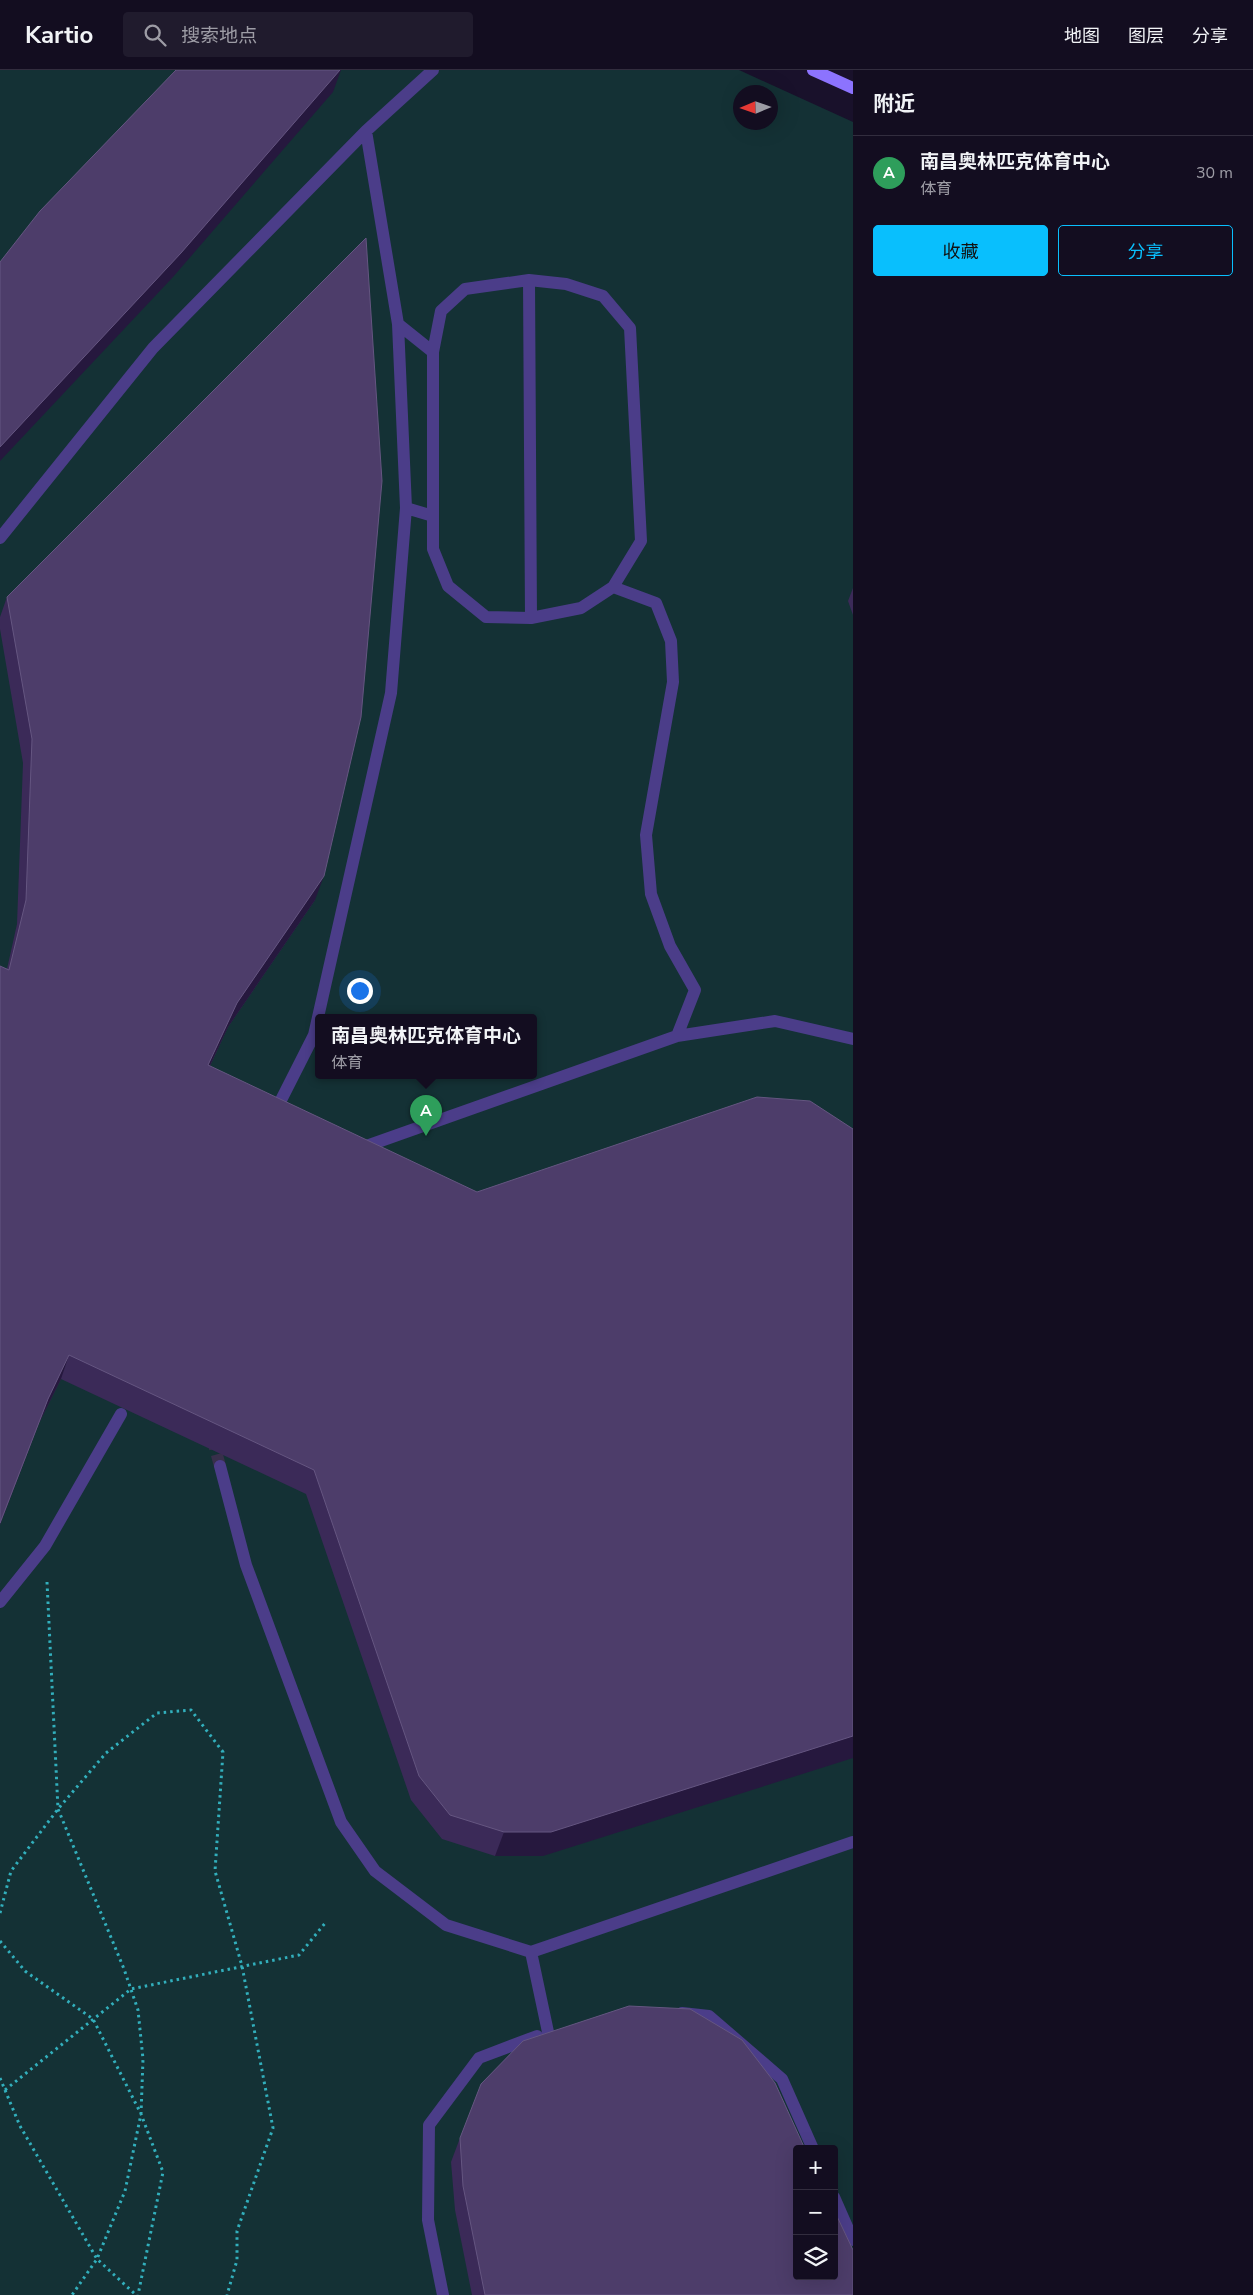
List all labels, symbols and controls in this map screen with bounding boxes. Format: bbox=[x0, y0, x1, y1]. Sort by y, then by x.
search box bbox=[123, 12, 473, 57]
text: Kartio bbox=[25, 19, 93, 51]
icon: search bbox=[141, 21, 169, 49]
text: 搜索地点 bbox=[181, 23, 257, 49]
text: 地图 bbox=[1064, 24, 1100, 48]
text: 图层 bbox=[1128, 24, 1164, 48]
text: 分享 bbox=[1192, 24, 1228, 48]
north arrow bbox=[733, 85, 778, 130]
text: 附近 bbox=[873, 90, 915, 118]
text: 南昌奥林匹克体育中心 bbox=[920, 149, 1110, 175]
text: A bbox=[883, 162, 895, 184]
text: 30 m bbox=[1196, 162, 1233, 184]
text: 体育 bbox=[920, 178, 952, 200]
button: 收藏 bbox=[873, 225, 1048, 276]
button: 分享 bbox=[1058, 225, 1233, 276]
your location bbox=[347, 978, 373, 1004]
popup bbox=[315, 1014, 537, 1079]
text: 南昌奥林匹克体育中心 bbox=[331, 1023, 521, 1049]
text: 体育 bbox=[331, 1052, 363, 1074]
pin: A bbox=[410, 1095, 442, 1136]
map controls bbox=[793, 2145, 838, 2280]
button: + bbox=[793, 2145, 838, 2190]
button: − bbox=[793, 2190, 838, 2235]
button: layers bbox=[793, 2235, 838, 2280]

